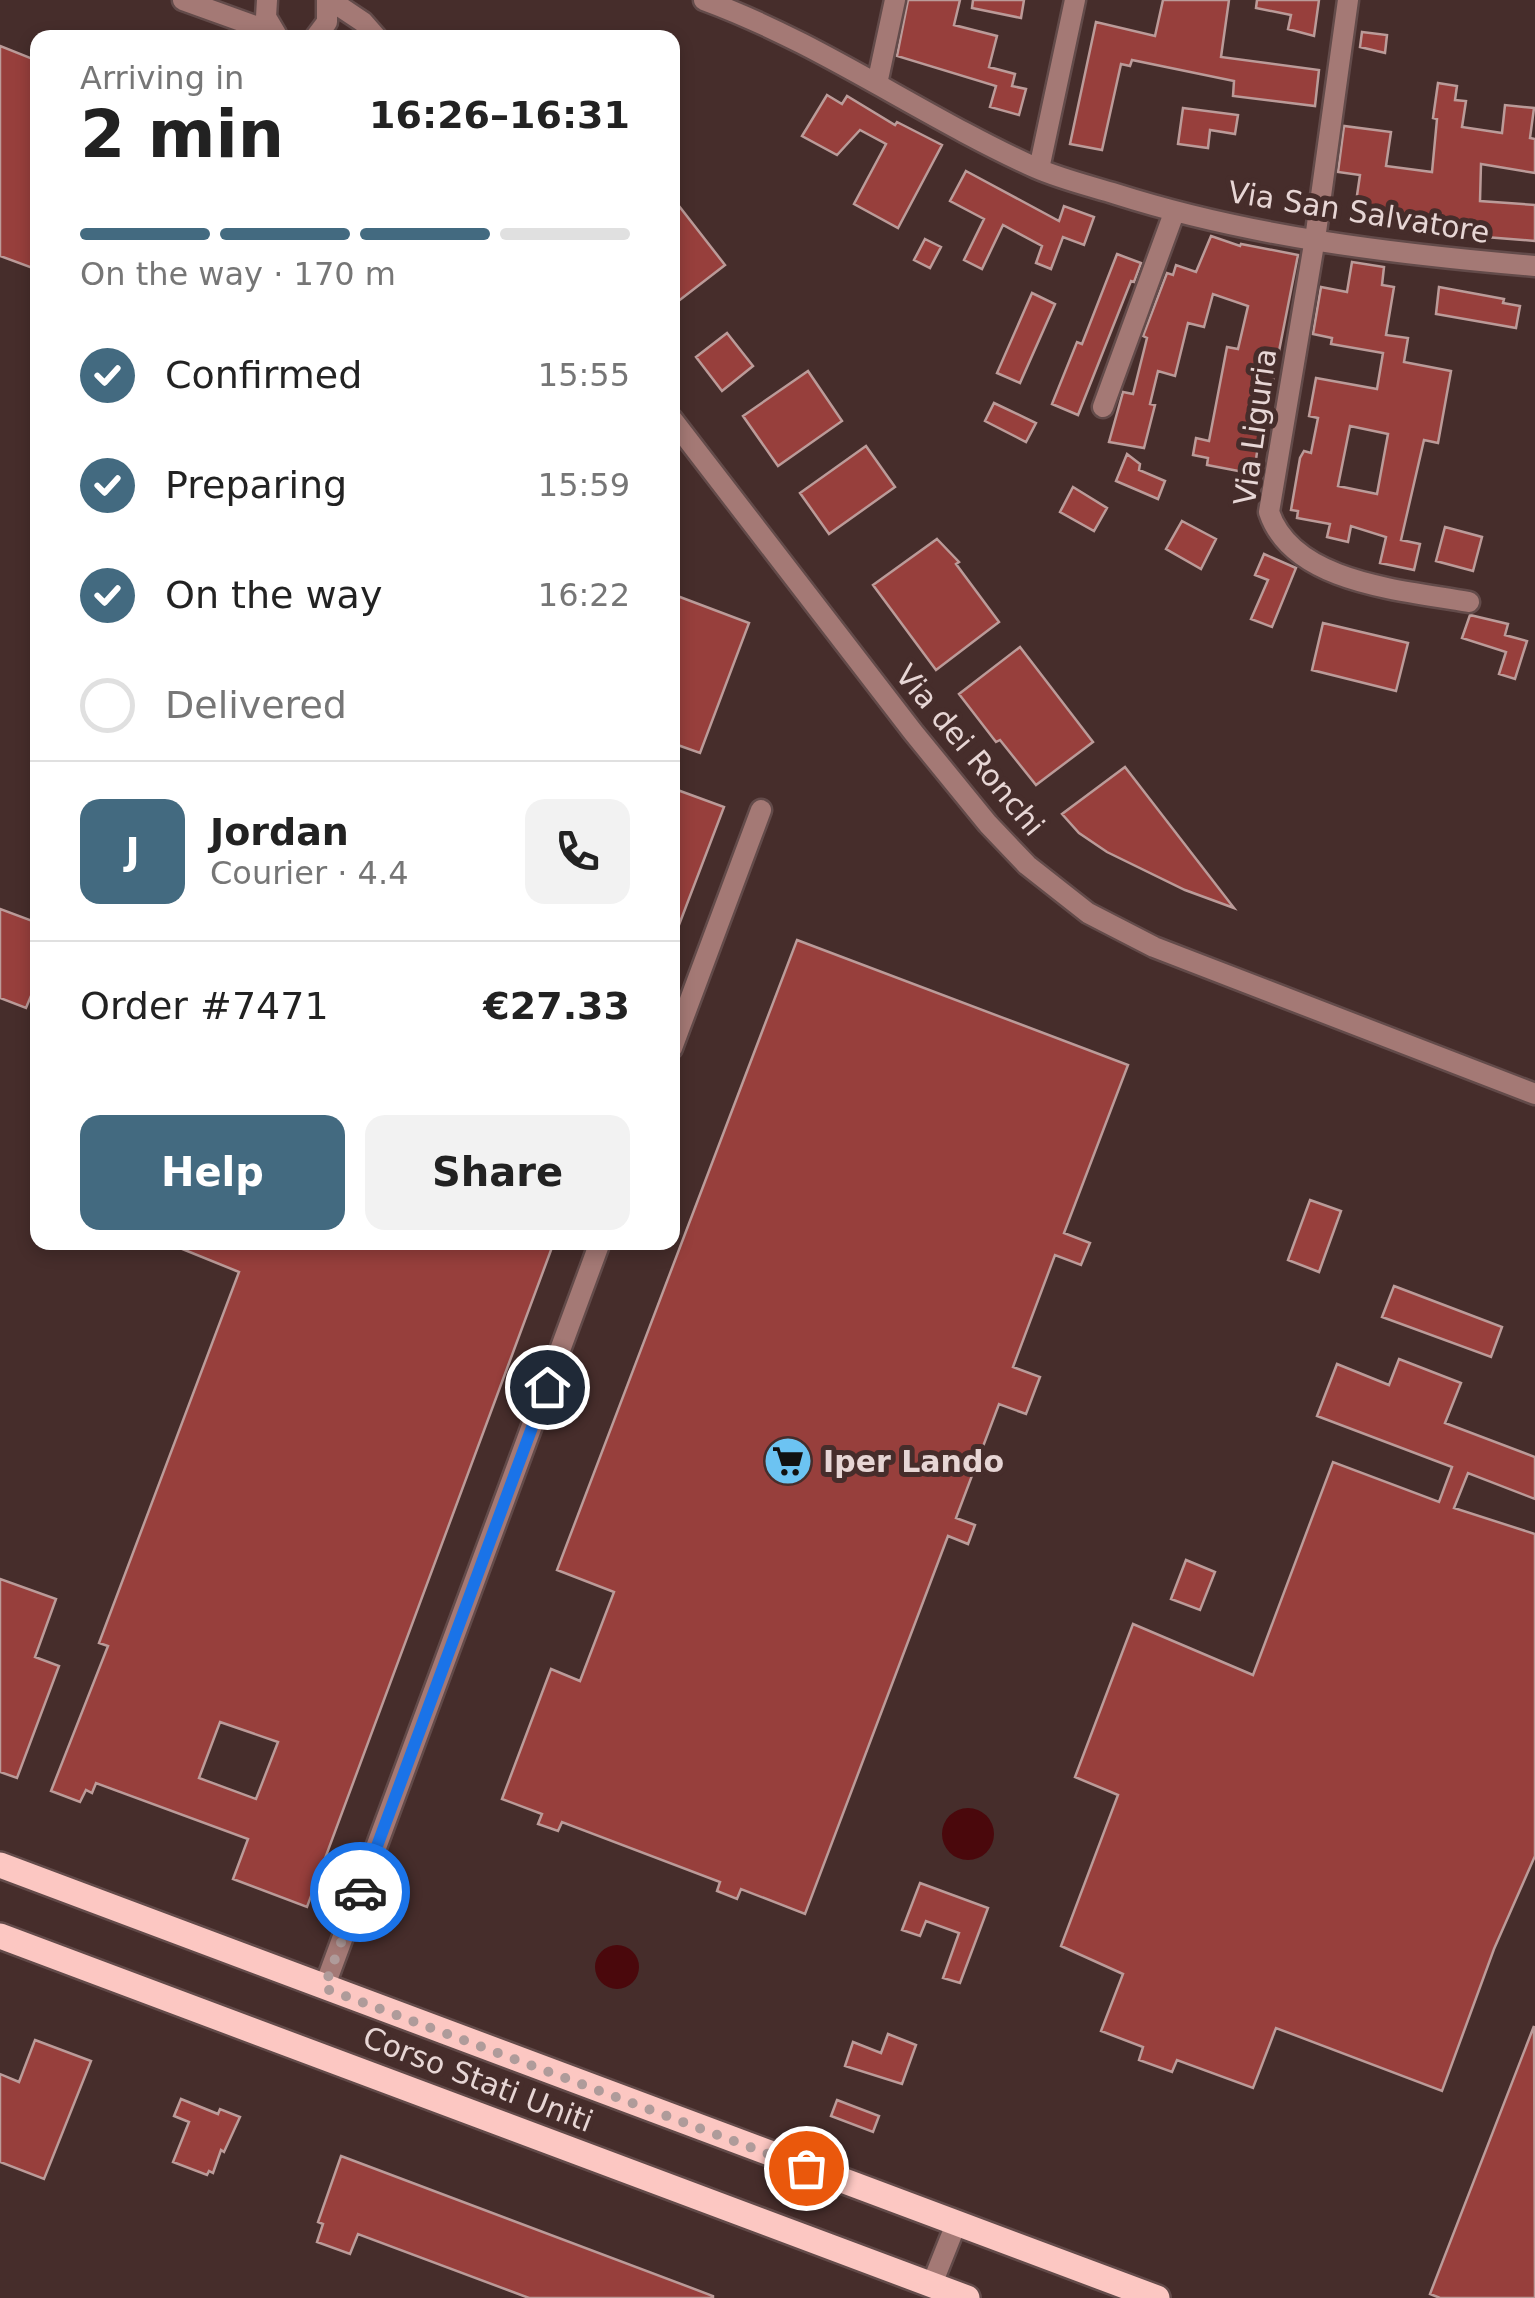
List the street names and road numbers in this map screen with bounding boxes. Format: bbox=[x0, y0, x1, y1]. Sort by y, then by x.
street label: Via San Salvatore bbox=[1226, 174, 1492, 250]
street label: Via Liguria bbox=[1227, 346, 1283, 508]
street label: Via dei Ronchi bbox=[888, 657, 1052, 843]
street label: Corso Stati Uniti bbox=[358, 2019, 598, 2139]

